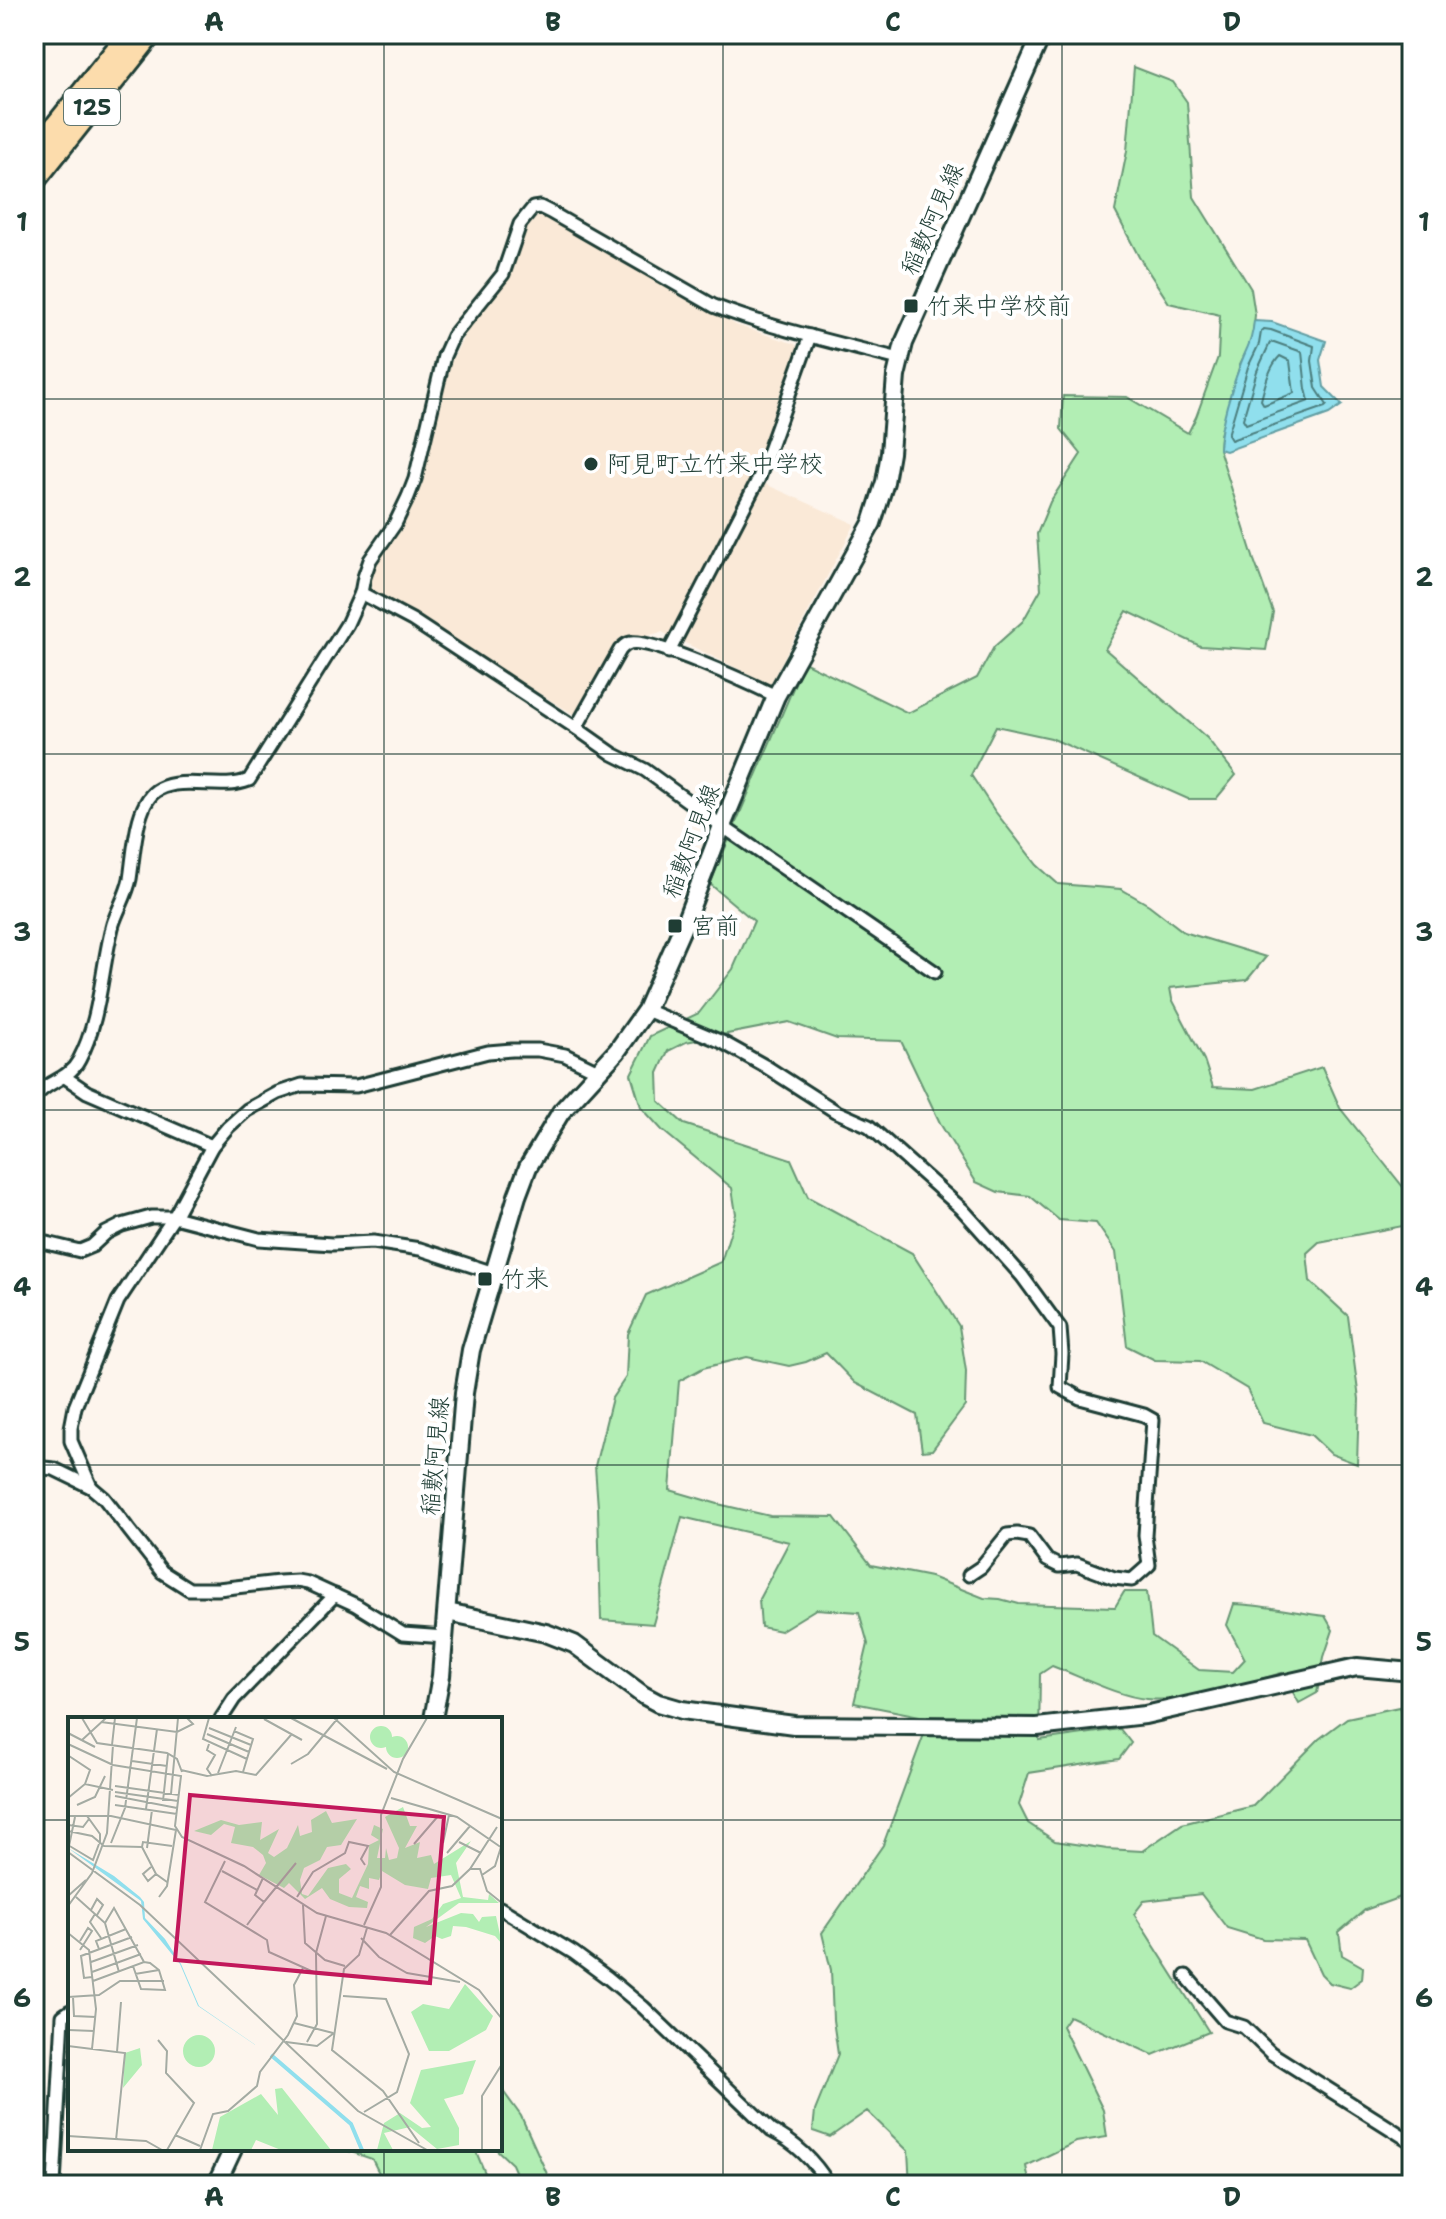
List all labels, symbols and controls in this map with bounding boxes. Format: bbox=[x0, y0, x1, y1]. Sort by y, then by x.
text: A bbox=[204, 4, 224, 39]
text: B bbox=[545, 4, 561, 39]
text: C bbox=[885, 4, 901, 39]
text: D bbox=[1223, 4, 1241, 39]
road number: 125 bbox=[64, 89, 120, 125]
street label: 稲敷阿見線 bbox=[893, 158, 971, 280]
text: 1 bbox=[16, 204, 28, 239]
text: 1 bbox=[1418, 204, 1430, 239]
place label: 竹来中学校前 bbox=[927, 290, 1071, 322]
marker: 竹来中学校前 bbox=[902, 297, 920, 315]
place label: 阿見町立竹来中学校 bbox=[607, 448, 823, 480]
marker: 阿見町立竹来中学校 bbox=[582, 455, 600, 473]
text: 2 bbox=[13, 559, 31, 594]
text: 2 bbox=[1415, 559, 1433, 594]
street label: 稲敷阿見線 bbox=[655, 779, 727, 903]
place label: 宮前 bbox=[691, 910, 739, 942]
text: 3 bbox=[13, 914, 31, 949]
text: 3 bbox=[1415, 914, 1433, 949]
marker: 宮前 bbox=[666, 917, 684, 935]
place label: 竹来 bbox=[501, 1263, 549, 1295]
text: 4 bbox=[13, 1269, 31, 1304]
text: 4 bbox=[1415, 1269, 1433, 1304]
marker: 竹来 bbox=[476, 1270, 494, 1288]
street label: 稲敷阿見線 bbox=[414, 1395, 456, 1517]
text: 5 bbox=[14, 1624, 30, 1659]
text: 5 bbox=[1416, 1624, 1432, 1659]
inset map bbox=[68, 1717, 502, 2151]
text: 6 bbox=[13, 1980, 31, 2015]
text: 6 bbox=[1415, 1980, 1433, 2015]
text: A bbox=[204, 2179, 224, 2214]
text: B bbox=[545, 2179, 561, 2214]
text: C bbox=[885, 2179, 901, 2214]
text: D bbox=[1223, 2179, 1241, 2214]

